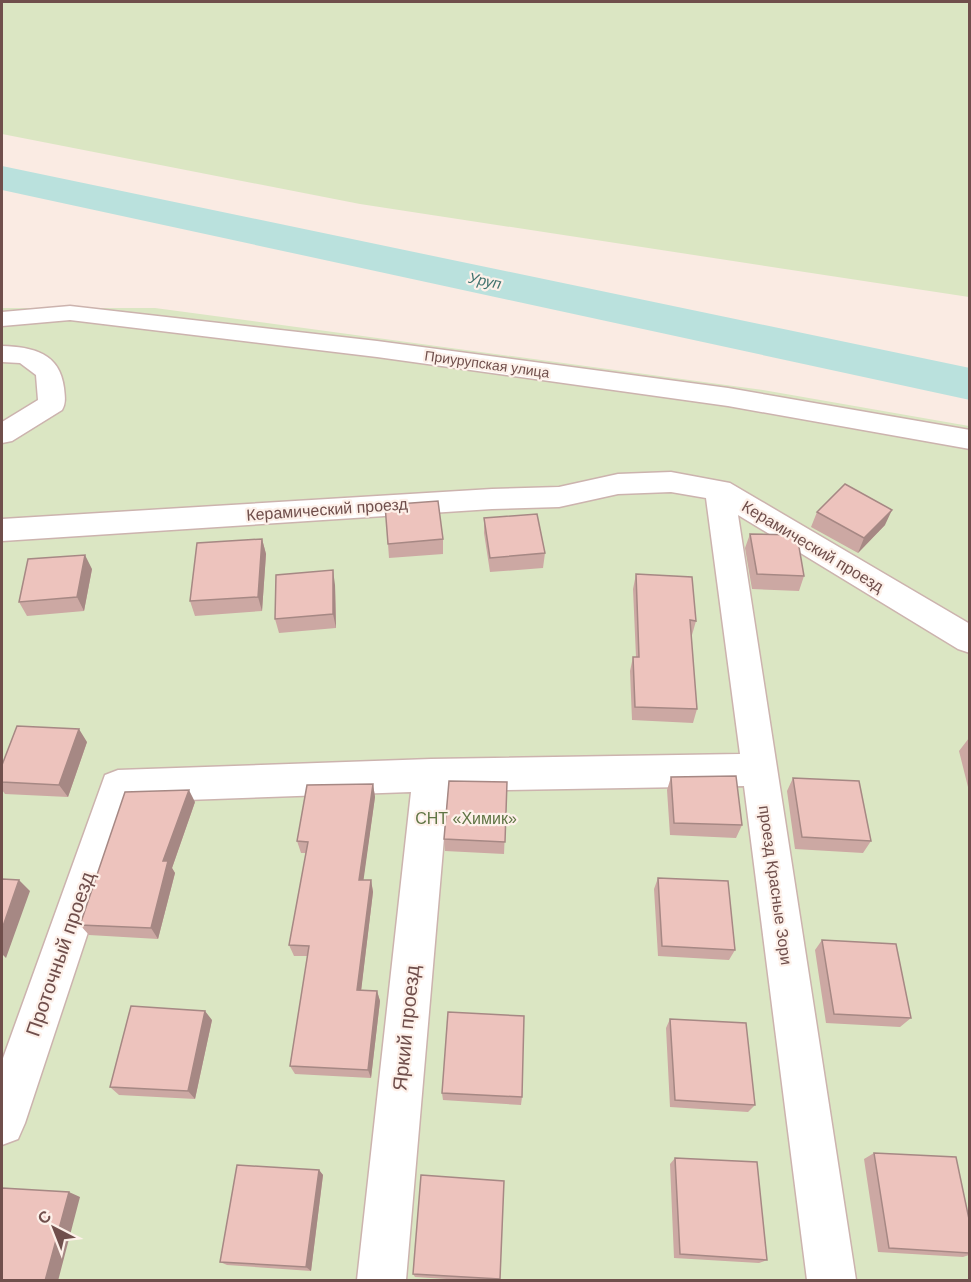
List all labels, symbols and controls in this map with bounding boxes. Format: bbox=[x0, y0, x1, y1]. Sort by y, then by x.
water label: Уруп bbox=[466, 269, 503, 292]
street label: Приурупская улица bbox=[424, 347, 551, 381]
street label: Керамический проезд bbox=[246, 495, 409, 524]
street label: Керамический проезд bbox=[739, 497, 887, 596]
street label: проезд Красные Зори bbox=[756, 804, 795, 966]
park label: СНТ «Химик» bbox=[415, 810, 517, 827]
street label: Проточный проезд bbox=[22, 869, 99, 1039]
street label: Яркий проезд bbox=[388, 964, 424, 1092]
north arrow bbox=[24, 1198, 84, 1258]
text: С bbox=[34, 1207, 55, 1227]

